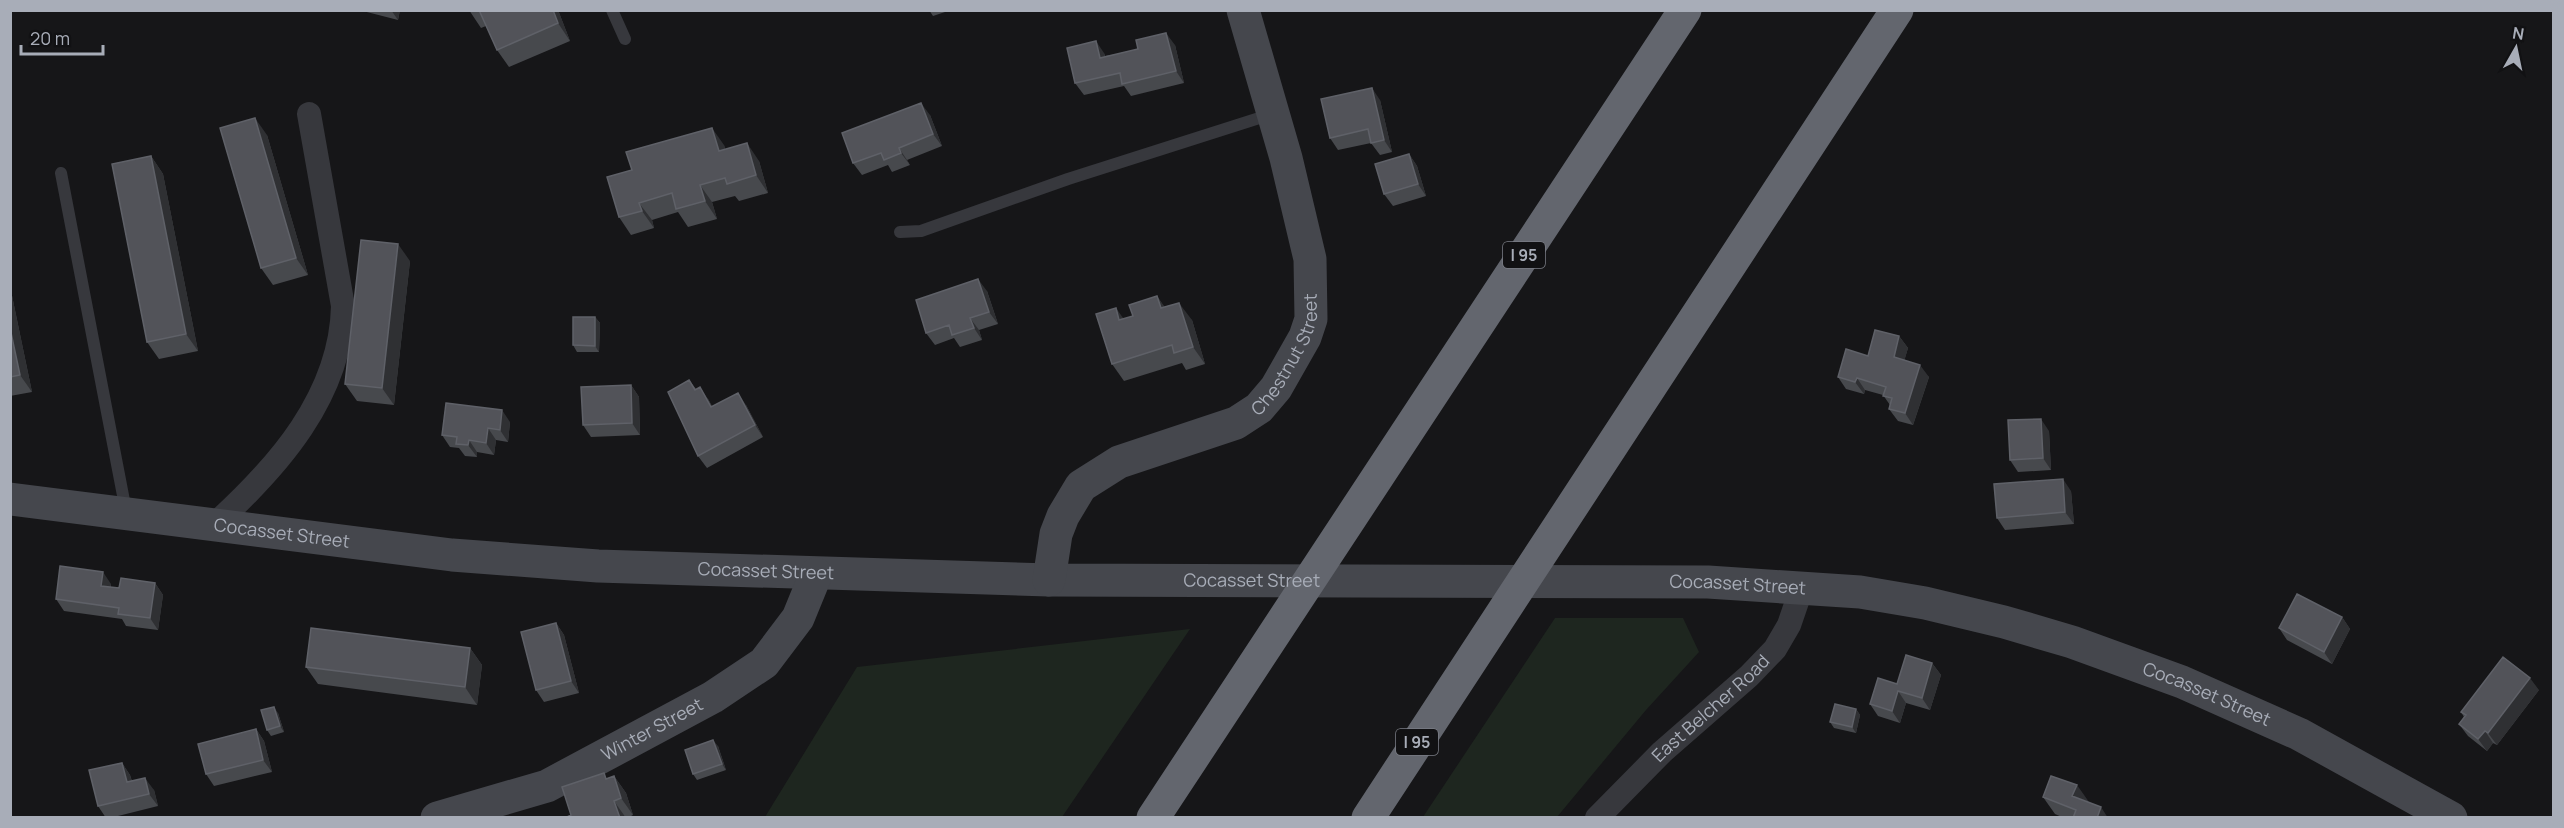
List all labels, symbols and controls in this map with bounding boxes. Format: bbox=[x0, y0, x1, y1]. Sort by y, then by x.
scale bar bbox=[21, 18, 104, 56]
north arrow bbox=[2486, 18, 2546, 78]
text: N bbox=[2511, 21, 2526, 45]
text: 20 m bbox=[30, 26, 70, 50]
road number: I 95 bbox=[1503, 242, 1545, 268]
street label: Chestnut Street bbox=[1246, 293, 1322, 421]
street label: Cocasset Street bbox=[213, 512, 351, 553]
street label: Cocasset Street bbox=[697, 556, 835, 584]
street label: Cocasset Street bbox=[1183, 567, 1320, 592]
street label: Cocasset Street bbox=[1669, 569, 1807, 599]
street label: East Belcher Road bbox=[1646, 649, 1774, 767]
street label: Cocasset Street bbox=[2140, 656, 2275, 731]
street label: Winter Street bbox=[597, 692, 707, 766]
road number: I 95 bbox=[1396, 729, 1438, 755]

